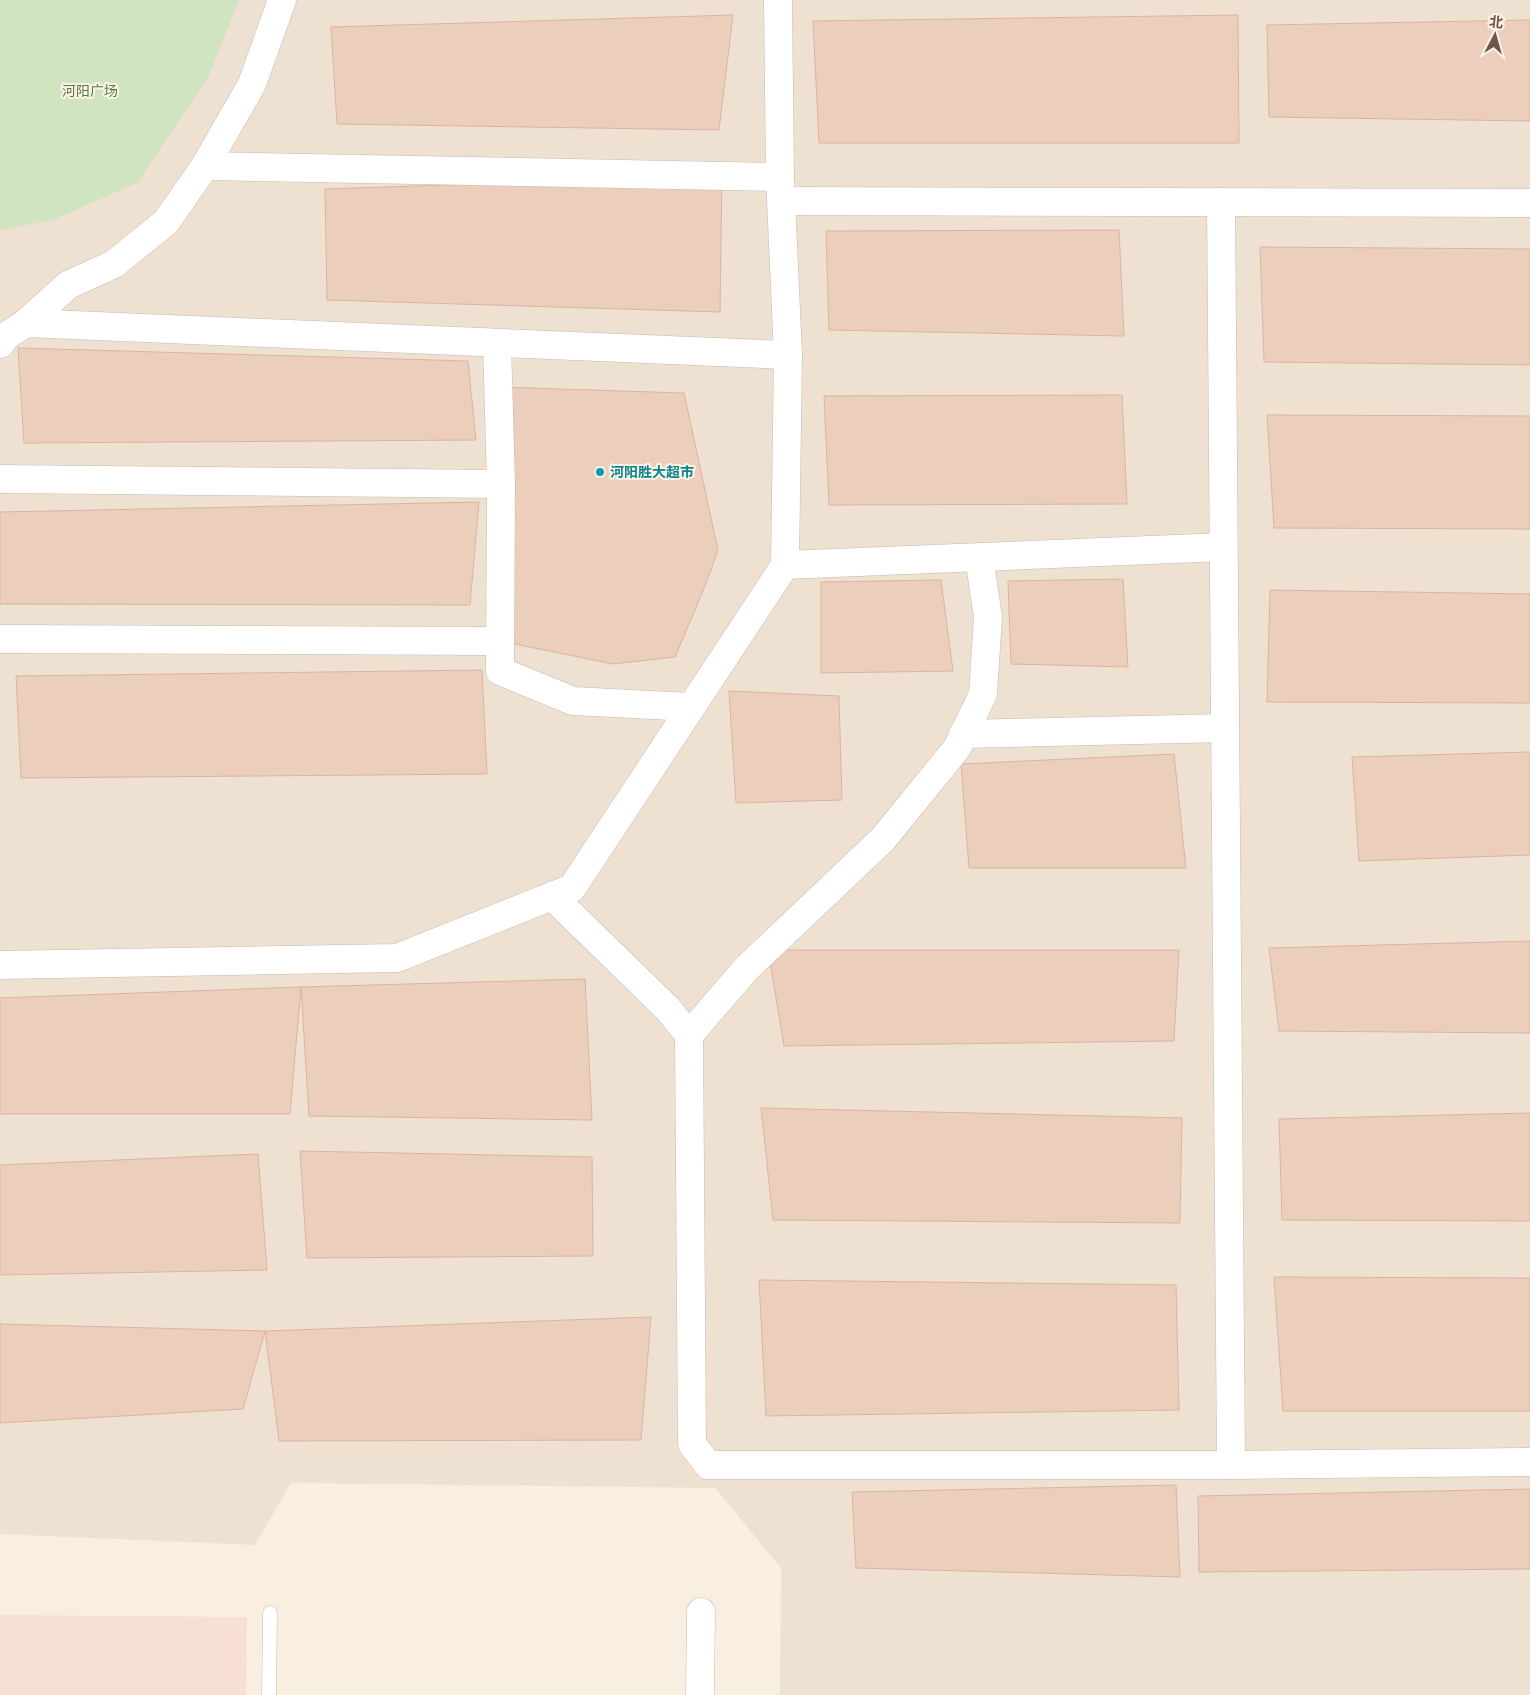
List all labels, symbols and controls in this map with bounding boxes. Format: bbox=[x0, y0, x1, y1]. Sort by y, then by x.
north arrow bbox=[1470, 10, 1520, 60]
text: 北 bbox=[1489, 12, 1504, 31]
park label: 河阳广场 bbox=[62, 82, 118, 99]
place label: 河阳胜大超市 bbox=[610, 463, 694, 480]
marker: 河阳胜大超市 bbox=[594, 466, 606, 478]

